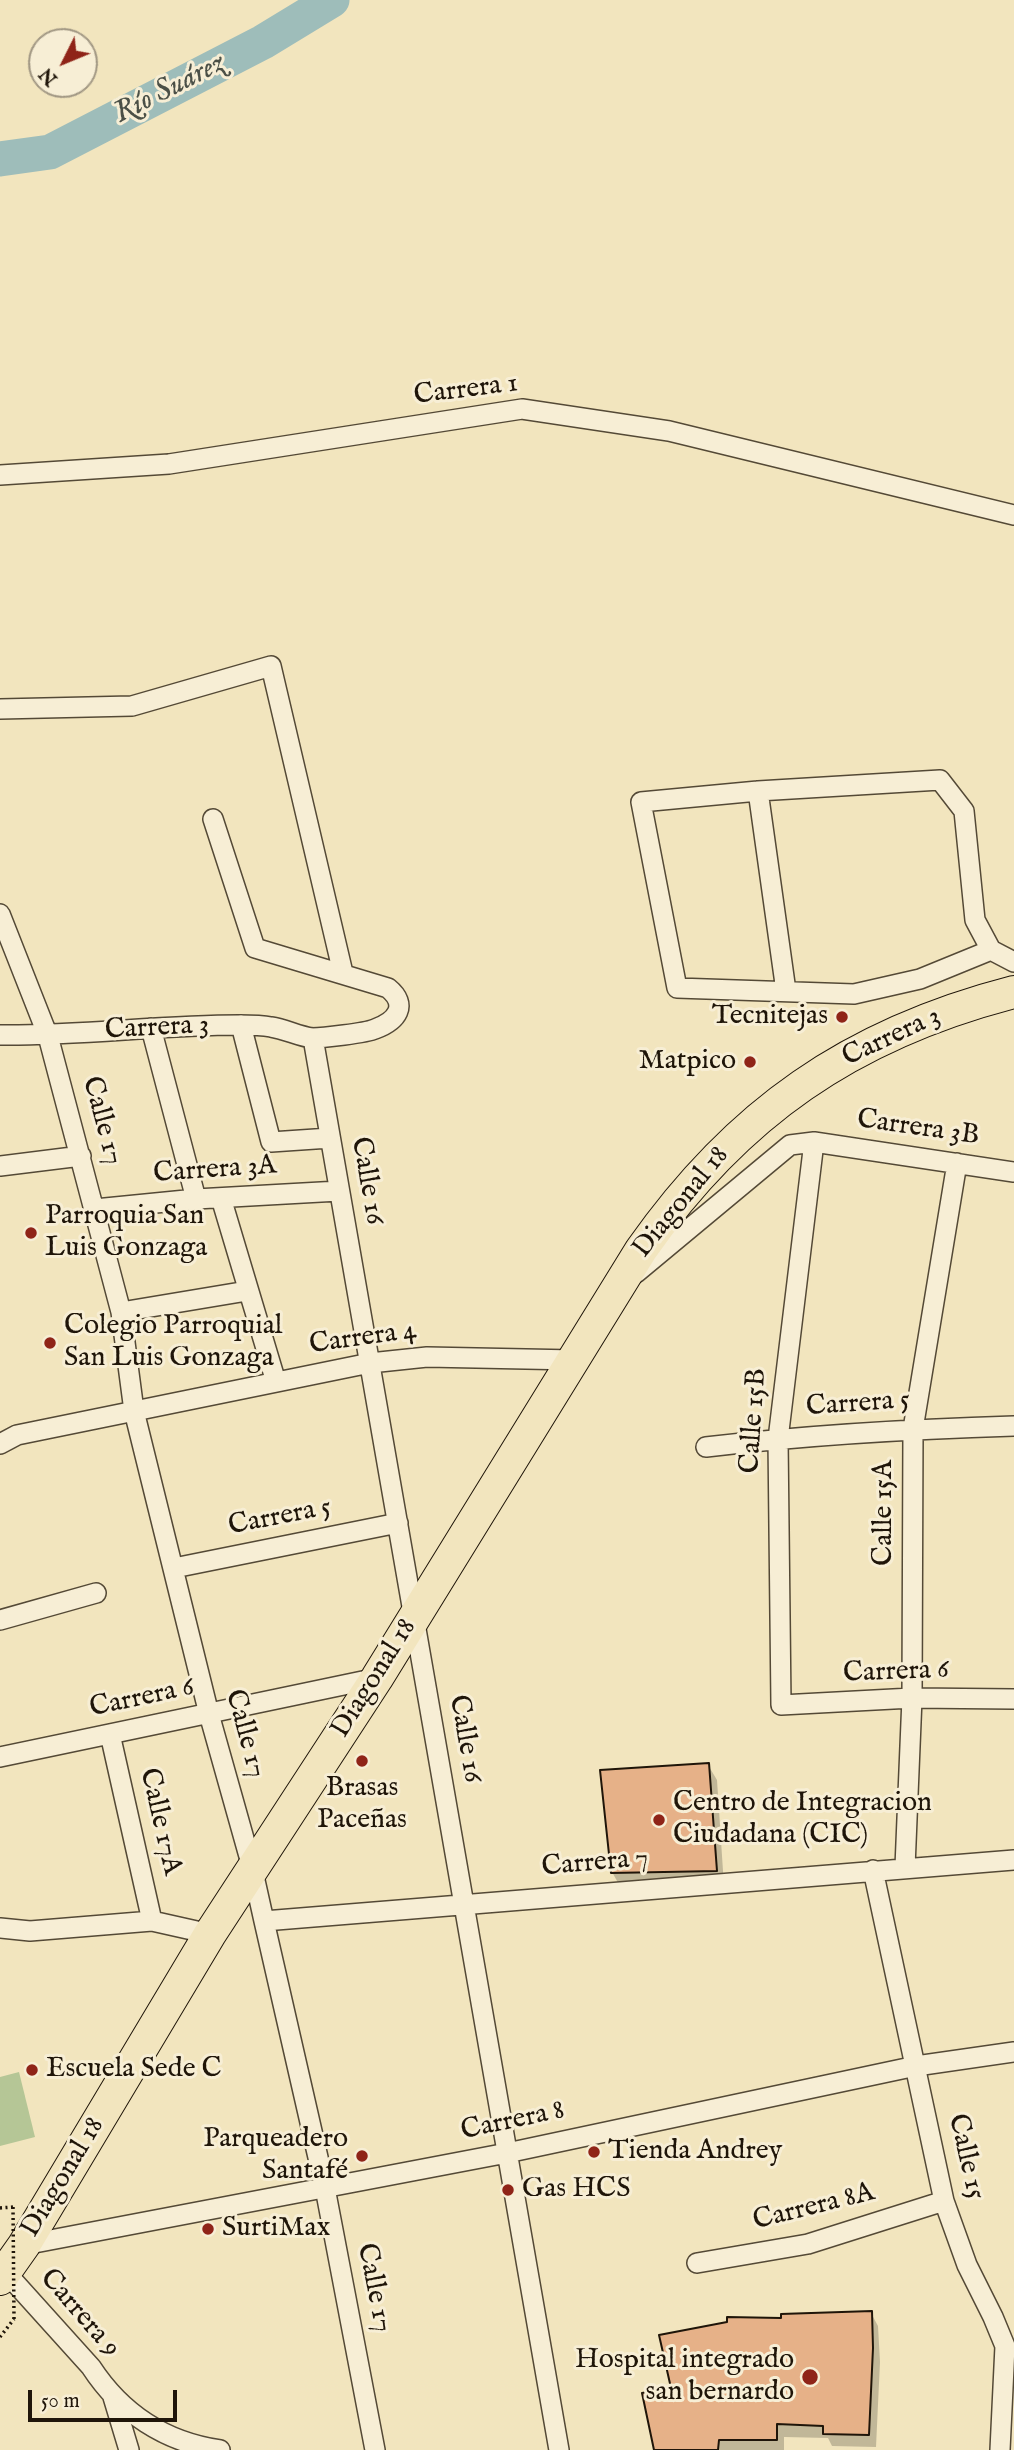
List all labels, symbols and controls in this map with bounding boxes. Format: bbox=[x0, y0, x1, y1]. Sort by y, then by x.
north arrow bbox=[28, 28, 98, 98]
water label: Río Suárez bbox=[109, 47, 231, 133]
text: N bbox=[35, 62, 63, 90]
street label: Carrera 1 bbox=[412, 368, 520, 414]
place label: Tecnitejas bbox=[712, 1000, 828, 1034]
street label: Carrera 3 bbox=[838, 1001, 946, 1075]
street label: Carrera 3 bbox=[104, 1009, 210, 1049]
marker: Tecnitejas bbox=[834, 1009, 850, 1025]
place label: Matpico bbox=[638, 1045, 736, 1079]
marker: Matpico bbox=[742, 1054, 758, 1070]
street label: Calle 17 bbox=[73, 1073, 129, 1169]
street label: Carrera 3B bbox=[855, 1104, 981, 1154]
street label: Calle 16 bbox=[342, 1134, 390, 1228]
street label: Diagonal 18 bbox=[627, 1140, 737, 1266]
street label: Carrera 3A bbox=[152, 1150, 278, 1192]
place label: Parroquia San Luis Gonzaga bbox=[45, 1200, 207, 1266]
marker: Parroquia San Luis Gonzaga bbox=[23, 1225, 39, 1241]
place label: Colegio Parroquial San Luis Gonzaga bbox=[64, 1310, 283, 1376]
street label: Carrera 4 bbox=[307, 1315, 419, 1363]
marker: Colegio Parroquial San Luis Gonzaga bbox=[42, 1335, 58, 1351]
street label: Calle 15B bbox=[735, 1367, 775, 1475]
street label: Carrera 5 bbox=[805, 1385, 911, 1425]
street label: Calle 15A bbox=[868, 1460, 902, 1566]
street label: Carrera 5 bbox=[226, 1492, 334, 1544]
street label: Diagonal 18 bbox=[325, 1613, 425, 1745]
street label: Carrera 6 bbox=[843, 1654, 949, 1692]
street label: Carrera 6 bbox=[87, 1672, 197, 1726]
street label: Calle 17 bbox=[216, 1686, 272, 1782]
street label: Calle 16 bbox=[440, 1692, 488, 1786]
marker: Brasas Paceñas bbox=[354, 1753, 370, 1769]
street label: Calle 17A bbox=[130, 1765, 188, 1879]
place label: Brasas Paceñas bbox=[317, 1772, 407, 1838]
place label: Centro de Integracion Ciudadana (CIC) bbox=[673, 1787, 932, 1853]
marker: Centro de Integracion Ciudadana (CIC) bbox=[651, 1812, 667, 1828]
street label: Carrera 7 bbox=[540, 1843, 650, 1885]
place label: Escuela Sede C bbox=[46, 2053, 222, 2087]
marker: Escuela Sede C bbox=[24, 2062, 40, 2078]
street label: Carrera 8 bbox=[458, 2095, 568, 2149]
street label: Calle 15 bbox=[939, 2111, 991, 2203]
street label: Diagonal 18 bbox=[15, 2112, 113, 2244]
place label: Parqueadero Santafé bbox=[203, 2123, 348, 2189]
place label: Tienda Andrey bbox=[608, 2135, 782, 2169]
marker: Tienda Andrey bbox=[586, 2144, 602, 2160]
marker: Parqueadero Santafé bbox=[354, 2148, 370, 2164]
place label: Gas HCS bbox=[522, 2173, 630, 2207]
street label: Carrera 8A bbox=[750, 2177, 878, 2239]
marker: Gas HCS bbox=[500, 2182, 516, 2198]
place label: SurtiMax bbox=[222, 2212, 330, 2246]
marker: SurtiMax bbox=[200, 2221, 216, 2237]
street label: Calle 17 bbox=[348, 2241, 398, 2335]
street label: Carrera 9 bbox=[31, 2263, 127, 2365]
place label: Hospital integrado san bernardo bbox=[575, 2344, 794, 2410]
marker: Hospital integrado san bernardo bbox=[800, 2367, 820, 2387]
scale bar bbox=[32, 2376, 180, 2420]
text: 50 m bbox=[41, 2388, 80, 2415]

